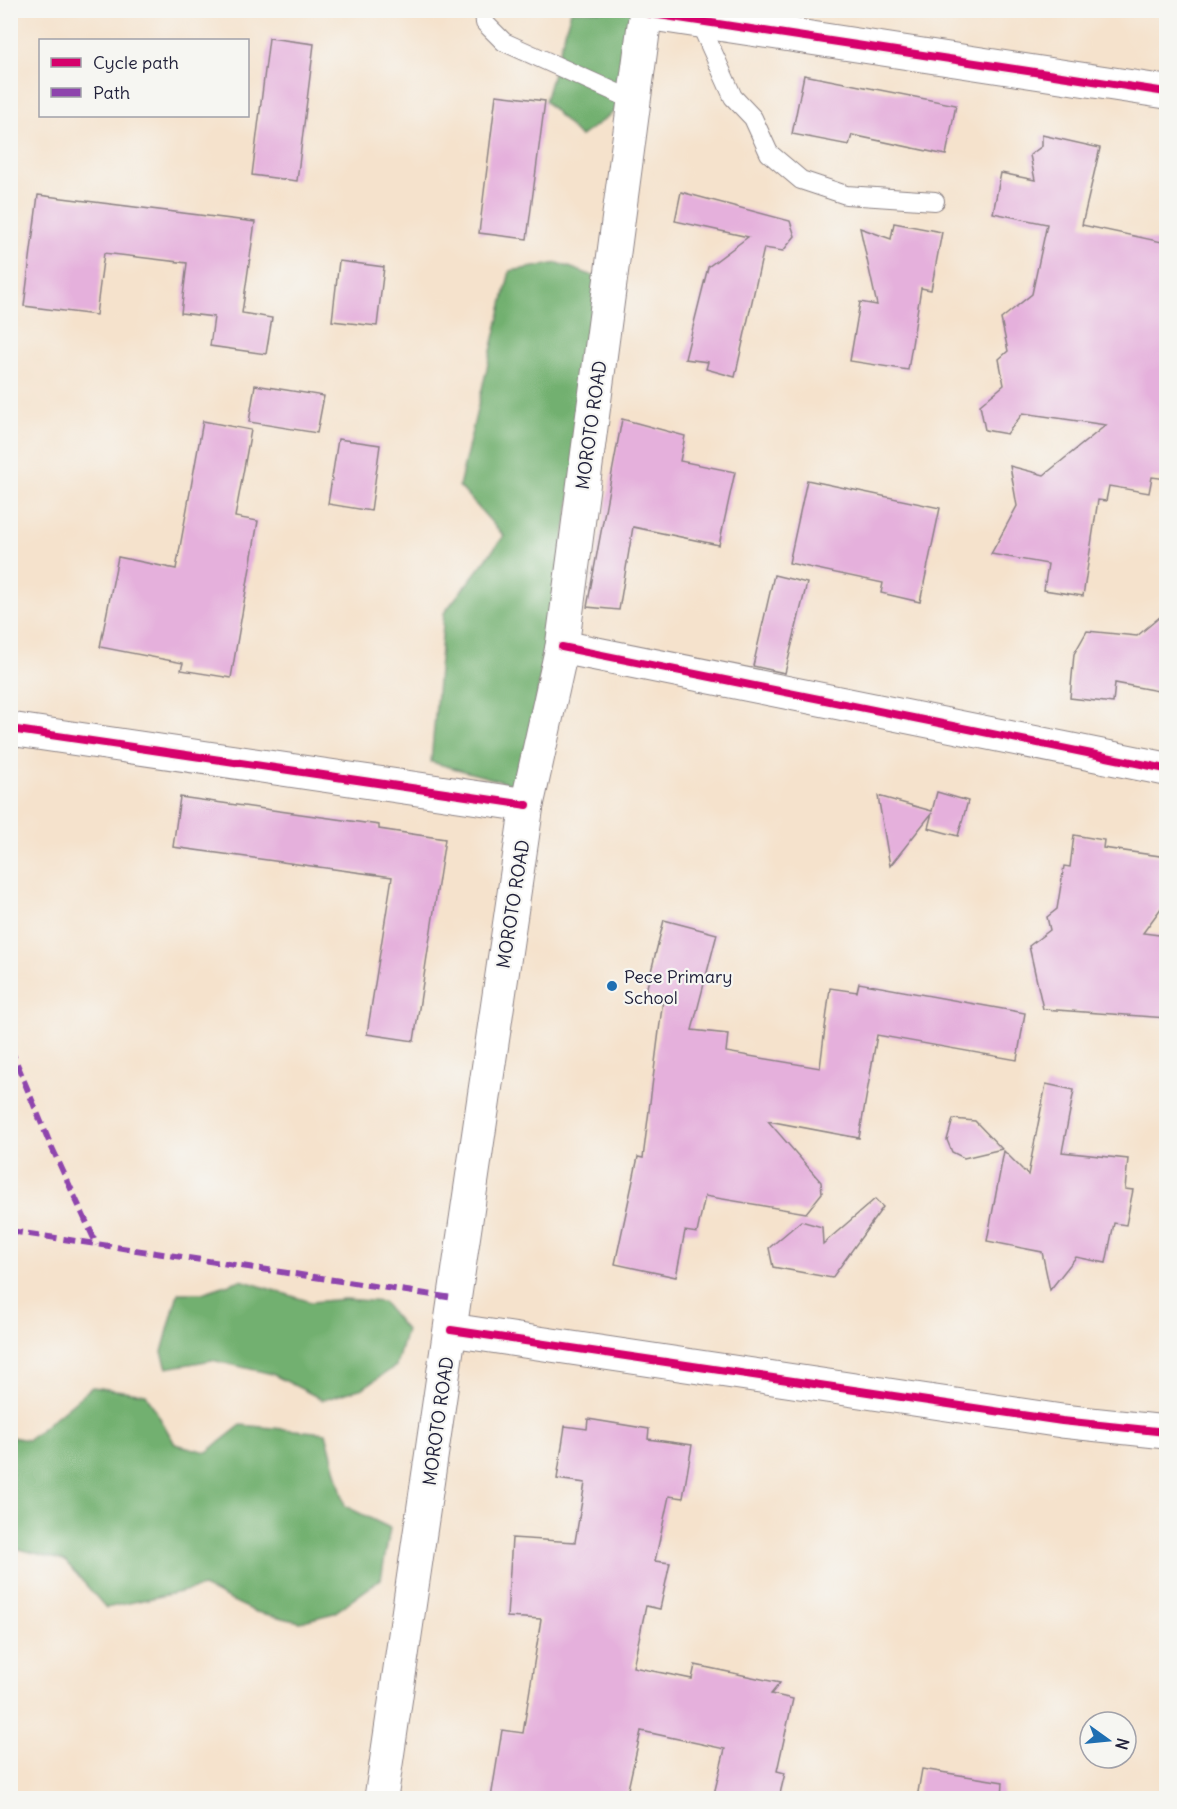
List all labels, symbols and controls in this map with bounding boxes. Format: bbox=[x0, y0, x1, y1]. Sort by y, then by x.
legend bbox=[39, 39, 249, 117]
text: Cycle path bbox=[93, 51, 179, 74]
text: Path bbox=[93, 81, 130, 104]
street label: MOROTO ROAD bbox=[571, 359, 611, 491]
street label: MOROTO ROAD bbox=[491, 838, 535, 970]
place label: Pece Primary School bbox=[624, 965, 733, 1009]
marker: Pece Primary School bbox=[605, 979, 619, 993]
street label: MOROTO ROAD bbox=[418, 1355, 458, 1487]
north arrow bbox=[1078, 1710, 1138, 1770]
text: N bbox=[1111, 1736, 1134, 1752]

